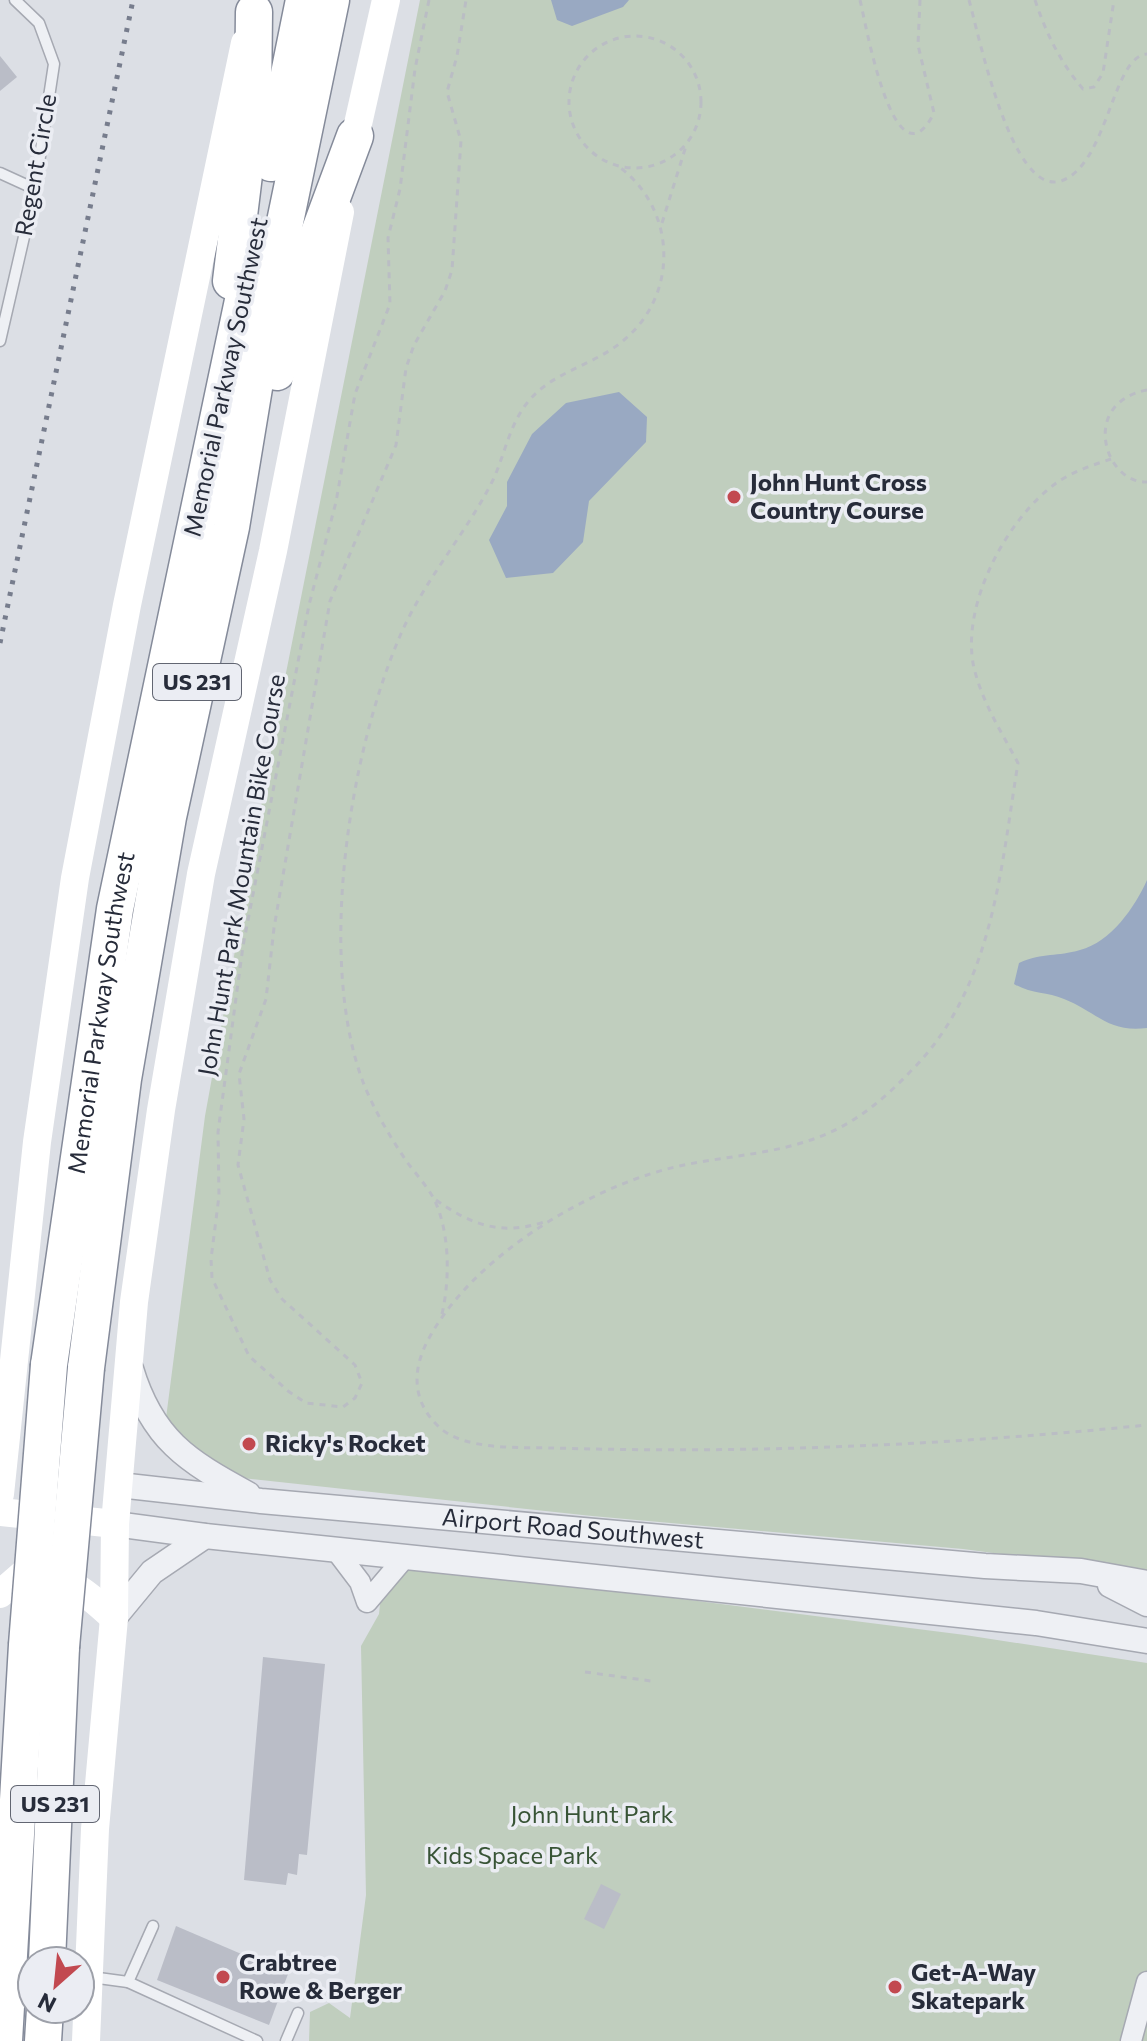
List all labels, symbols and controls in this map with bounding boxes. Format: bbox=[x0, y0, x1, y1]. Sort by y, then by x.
street label: Regent Circle bbox=[8, 91, 61, 238]
street label: Memorial Parkway Southwest bbox=[176, 214, 273, 539]
place label: John Hunt Cross Country Course bbox=[750, 467, 927, 524]
marker: John Hunt Cross Country Course bbox=[725, 488, 743, 506]
road number: US 231 bbox=[153, 664, 241, 700]
street label: John Hunt Park Mountain Bike Course bbox=[191, 672, 290, 1078]
street label: Memorial Parkway Southwest bbox=[61, 849, 140, 1176]
place label: Ricky's Rocket bbox=[265, 1428, 426, 1457]
marker: Ricky's Rocket bbox=[240, 1435, 258, 1453]
street label: Airport Road Southwest bbox=[441, 1501, 705, 1554]
road number: US 231 bbox=[11, 1786, 99, 1822]
park label: John Hunt Park bbox=[510, 1799, 674, 1828]
park label: Kids Space Park bbox=[426, 1840, 598, 1869]
north arrow bbox=[16, 1945, 96, 2025]
place label: Crabtree Rowe & Berger bbox=[239, 1947, 402, 2004]
place label: Get-A-Way Skatepark bbox=[911, 1957, 1036, 2014]
marker: Crabtree Rowe & Berger bbox=[214, 1968, 232, 1986]
marker: Get-A-Way Skatepark bbox=[886, 1978, 904, 1996]
text: N bbox=[33, 1987, 60, 2019]

